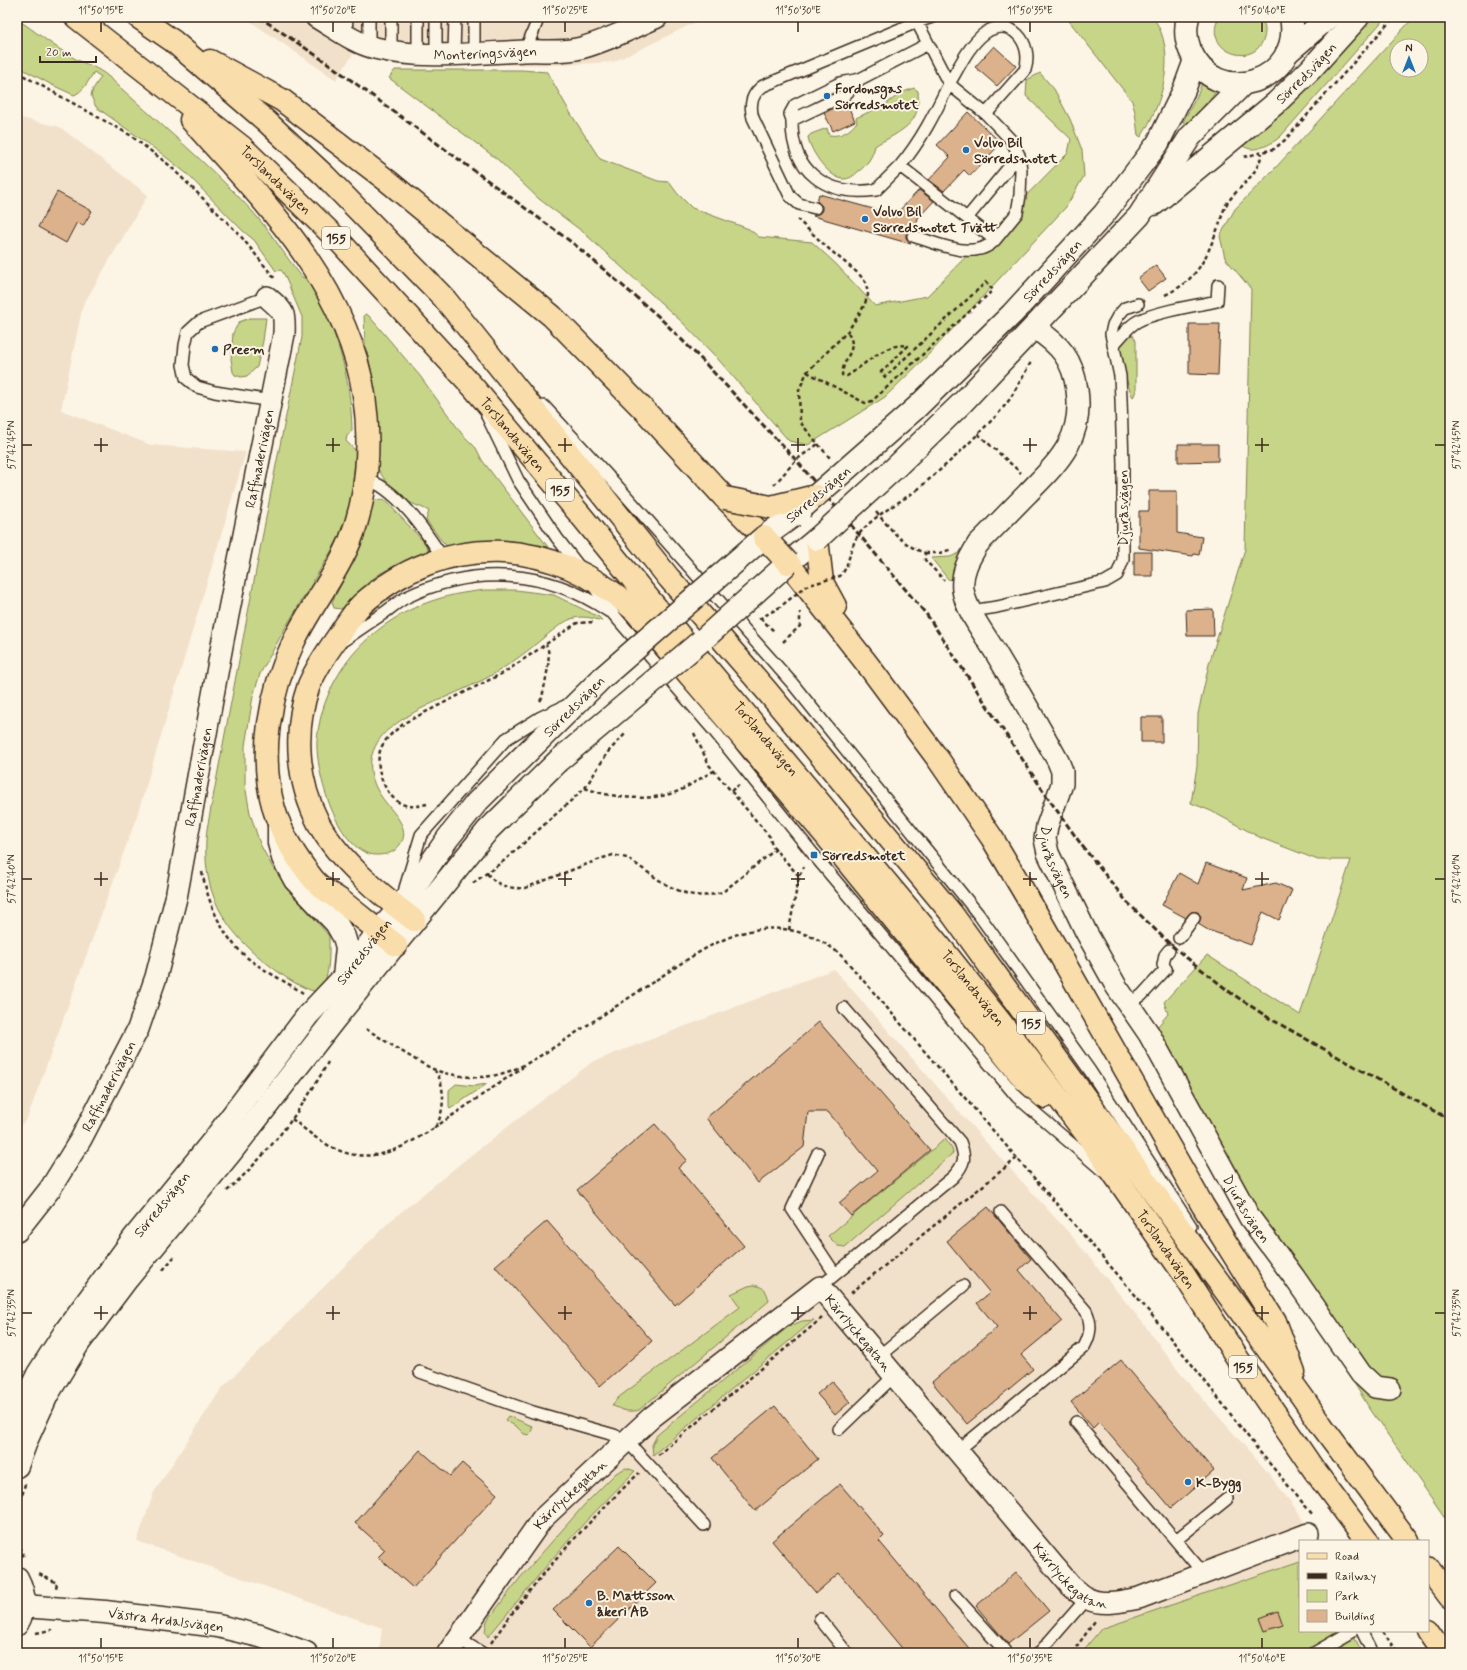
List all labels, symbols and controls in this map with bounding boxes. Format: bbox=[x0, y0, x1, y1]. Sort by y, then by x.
text: 11°50'15"E bbox=[78, 4, 124, 18]
text: 11°50'20"E bbox=[310, 4, 356, 18]
text: 11°50'25"E bbox=[542, 4, 588, 18]
text: 11°50'30"E bbox=[775, 4, 821, 18]
text: 11°50'35"E bbox=[1007, 4, 1053, 18]
text: 11°50'40"E bbox=[1238, 4, 1286, 18]
scale bar bbox=[40, 38, 96, 64]
north arrow bbox=[1389, 38, 1429, 78]
street label: Sörredsvägen bbox=[1272, 39, 1341, 108]
text: N bbox=[1405, 42, 1413, 56]
street label: Monteringsvägen bbox=[434, 43, 537, 65]
text: 20 m bbox=[46, 45, 72, 61]
place label: Fordonsgas Sörredsmotet bbox=[835, 80, 919, 114]
marker: Fordonsgas Sörredsmotet bbox=[822, 91, 832, 101]
place label: Volvo Bil Sörredsmotet bbox=[974, 134, 1058, 168]
street label: Torslandavägen bbox=[236, 142, 315, 219]
marker: Volvo Bil Sörredsmotet bbox=[961, 145, 971, 155]
place label: Volvo Bil Sörredsmotet Tvätt bbox=[873, 203, 998, 237]
marker: Volvo Bil Sörredsmotet Tvätt bbox=[860, 214, 870, 224]
road number: 155 bbox=[322, 227, 350, 249]
street label: Sörredsvägen bbox=[1019, 236, 1086, 307]
place label: Preem bbox=[223, 341, 265, 359]
marker: Preem bbox=[210, 344, 220, 354]
street label: Torslandavägen bbox=[476, 394, 549, 476]
street label: Raffinaderivägen bbox=[242, 408, 279, 510]
text: 57°42'45"N bbox=[5, 420, 19, 470]
text: 57°42'45"N bbox=[1450, 420, 1464, 470]
street label: Sörredsvägen bbox=[782, 462, 855, 527]
street label: Djuråsvägen bbox=[1115, 470, 1133, 546]
road number: 155 bbox=[546, 479, 574, 501]
street label: Sörredsvägen bbox=[540, 672, 609, 741]
street label: Torslandavägen bbox=[729, 698, 802, 781]
street label: Raffinaderivägen bbox=[181, 726, 217, 828]
street label: Djuråsvägen bbox=[1035, 825, 1077, 902]
place label: Sörredsmotet bbox=[822, 847, 906, 865]
marker: Sörredsmotet bbox=[809, 850, 819, 860]
text: 57°42'40"N bbox=[5, 854, 19, 904]
text: 57°42'40"N bbox=[1450, 854, 1464, 904]
street label: Sörredsvägen bbox=[333, 915, 396, 989]
street label: Torslandavägen bbox=[937, 947, 1008, 1030]
road number: 155 bbox=[1017, 1012, 1045, 1034]
street label: Raffinaderivägen bbox=[78, 1038, 140, 1135]
street label: Sörredsvägen bbox=[130, 1168, 195, 1241]
street label: Djuråsvägen bbox=[1218, 1172, 1274, 1247]
street label: Torslandavägen bbox=[1132, 1207, 1199, 1293]
text: 57°42'35"N bbox=[5, 1289, 19, 1337]
text: 57°42'35"N bbox=[1450, 1289, 1464, 1337]
street label: Kärrlyckegatan bbox=[820, 1291, 895, 1376]
road number: 155 bbox=[1229, 1356, 1257, 1378]
street label: Kärrlyckegatan bbox=[530, 1455, 611, 1533]
place label: K-Bygg bbox=[1196, 1474, 1241, 1494]
marker: K-Bygg bbox=[1183, 1477, 1193, 1487]
street label: Kärrlyckegatan bbox=[1028, 1539, 1108, 1613]
legend bbox=[1299, 1540, 1429, 1632]
text: Road bbox=[1335, 1549, 1359, 1565]
text: Railway bbox=[1335, 1569, 1377, 1585]
place label: B. Mattsson åkeri AB bbox=[597, 1587, 676, 1621]
text: Park bbox=[1335, 1589, 1359, 1605]
marker: B. Mattsson åkeri AB bbox=[584, 1598, 594, 1608]
street label: Västra Ardalsvägen bbox=[107, 1604, 226, 1637]
text: Building bbox=[1335, 1609, 1375, 1626]
text: 11°50'15"E bbox=[78, 1652, 124, 1666]
text: 11°50'20"E bbox=[310, 1652, 356, 1666]
text: 11°50'25"E bbox=[542, 1652, 588, 1666]
text: 11°50'30"E bbox=[775, 1652, 821, 1666]
text: 11°50'35"E bbox=[1007, 1652, 1053, 1666]
text: 11°50'40"E bbox=[1238, 1652, 1286, 1666]

